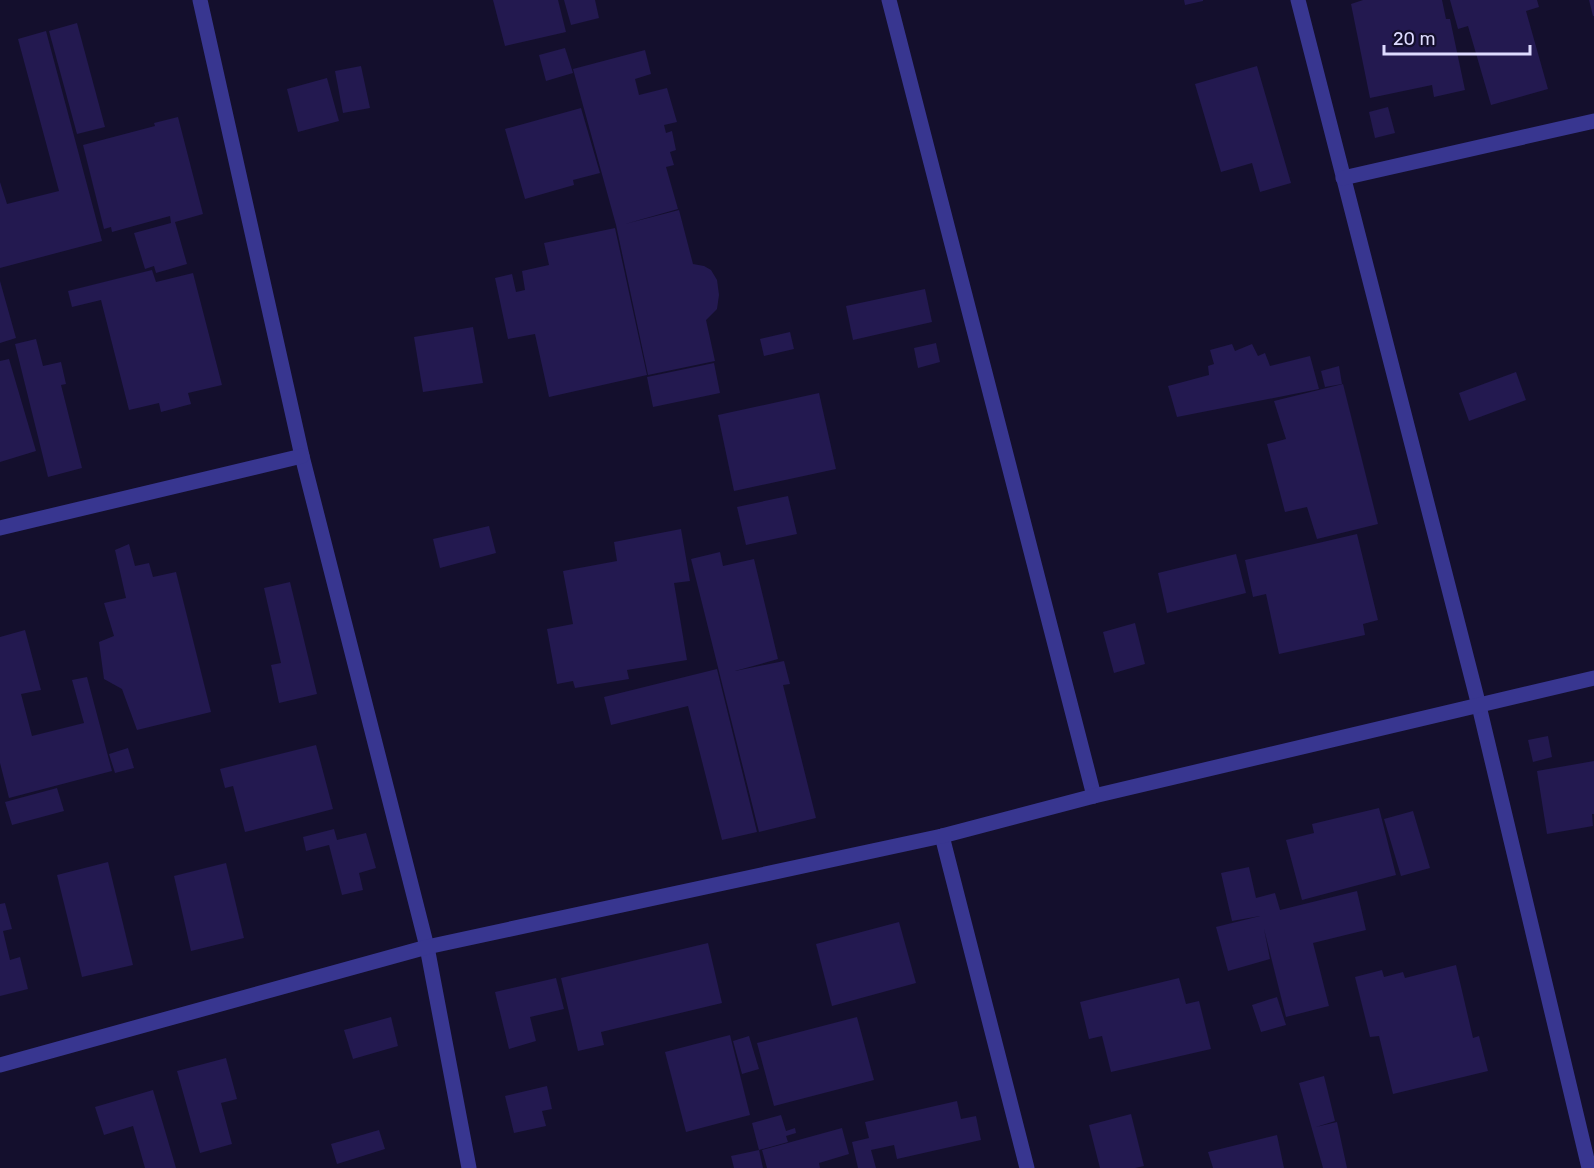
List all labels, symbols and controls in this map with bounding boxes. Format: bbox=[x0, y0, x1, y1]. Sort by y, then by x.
scale bar bbox=[1384, 18, 1530, 56]
text: 20 m bbox=[1393, 28, 1435, 50]

